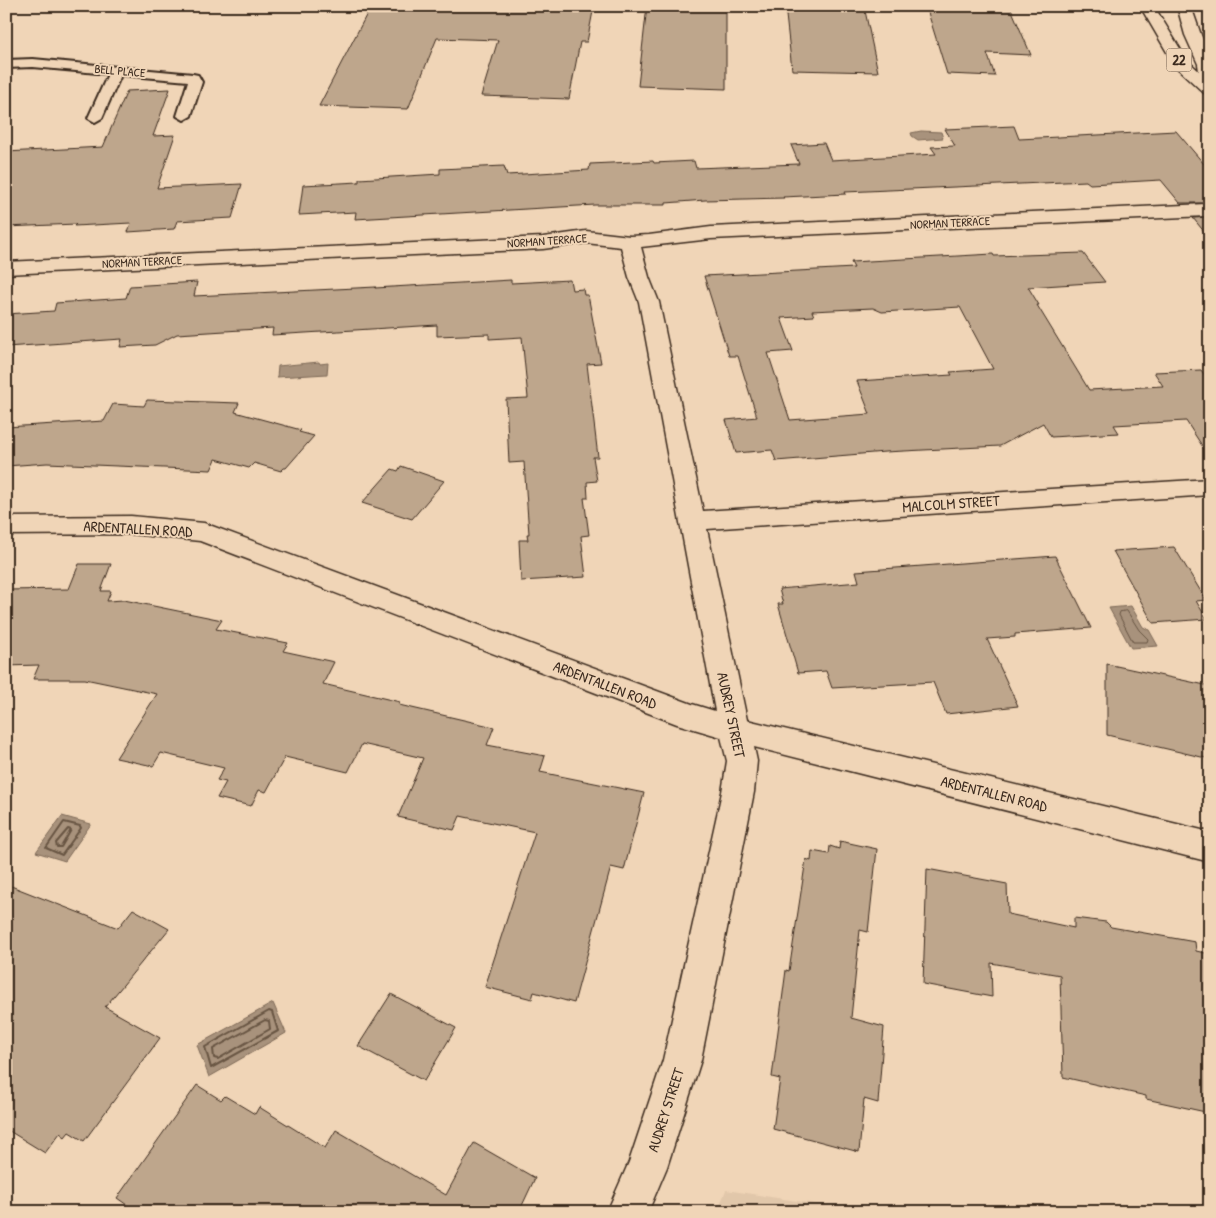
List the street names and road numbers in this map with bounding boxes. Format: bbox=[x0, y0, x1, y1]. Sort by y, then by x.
road number: 22 bbox=[1166, 48, 1192, 72]
street label: BELL PLACE bbox=[94, 60, 147, 81]
street label: NORMAN TERRACE bbox=[909, 212, 991, 233]
street label: NORMAN TERRACE bbox=[506, 229, 588, 252]
street label: NORMAN TERRACE bbox=[101, 251, 183, 272]
street label: MALCOLM STREET bbox=[902, 490, 1001, 517]
street label: ARDENTALLEN ROAD bbox=[83, 515, 194, 542]
street label: ARDENTALLEN ROAD bbox=[551, 655, 661, 714]
street label: AUDREY STREET bbox=[712, 670, 751, 761]
street label: ARDENTALLEN ROAD bbox=[939, 770, 1050, 817]
street label: AUDREY STREET bbox=[642, 1064, 689, 1155]

